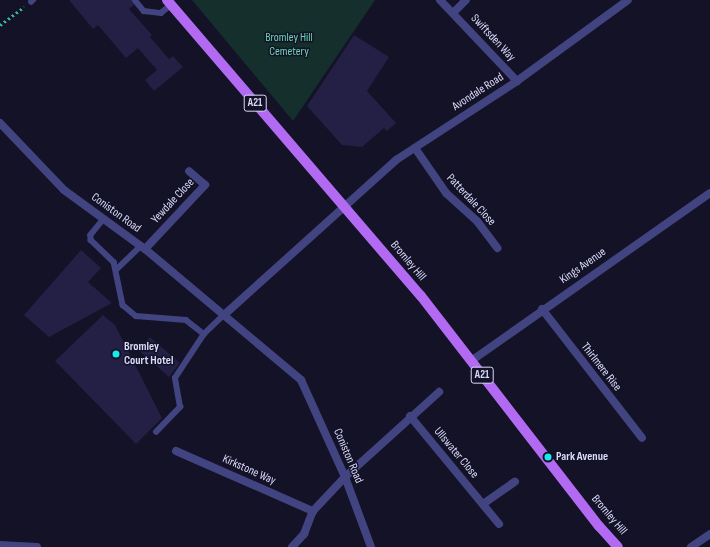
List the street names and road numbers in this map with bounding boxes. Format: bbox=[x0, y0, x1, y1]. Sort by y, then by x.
street label: Swiftsden Way bbox=[468, 12, 518, 64]
street label: Avondale Road bbox=[450, 70, 506, 114]
road number: A21 bbox=[243, 94, 267, 112]
street label: Patterdale Close bbox=[443, 171, 499, 229]
street label: Yewdale Close bbox=[148, 175, 198, 227]
street label: Coniston Road bbox=[88, 190, 144, 236]
street label: Bromley Hill bbox=[387, 238, 429, 284]
street label: Kings Avenue bbox=[557, 245, 609, 287]
street label: Thirlmere Rise bbox=[578, 340, 624, 394]
road number: A21 bbox=[470, 366, 494, 384]
street label: Ullswater Close bbox=[431, 425, 481, 481]
street label: Coniston Road bbox=[330, 427, 366, 485]
street label: Kirkstone Way bbox=[220, 452, 278, 488]
street label: Bromley Hill bbox=[588, 492, 630, 538]

